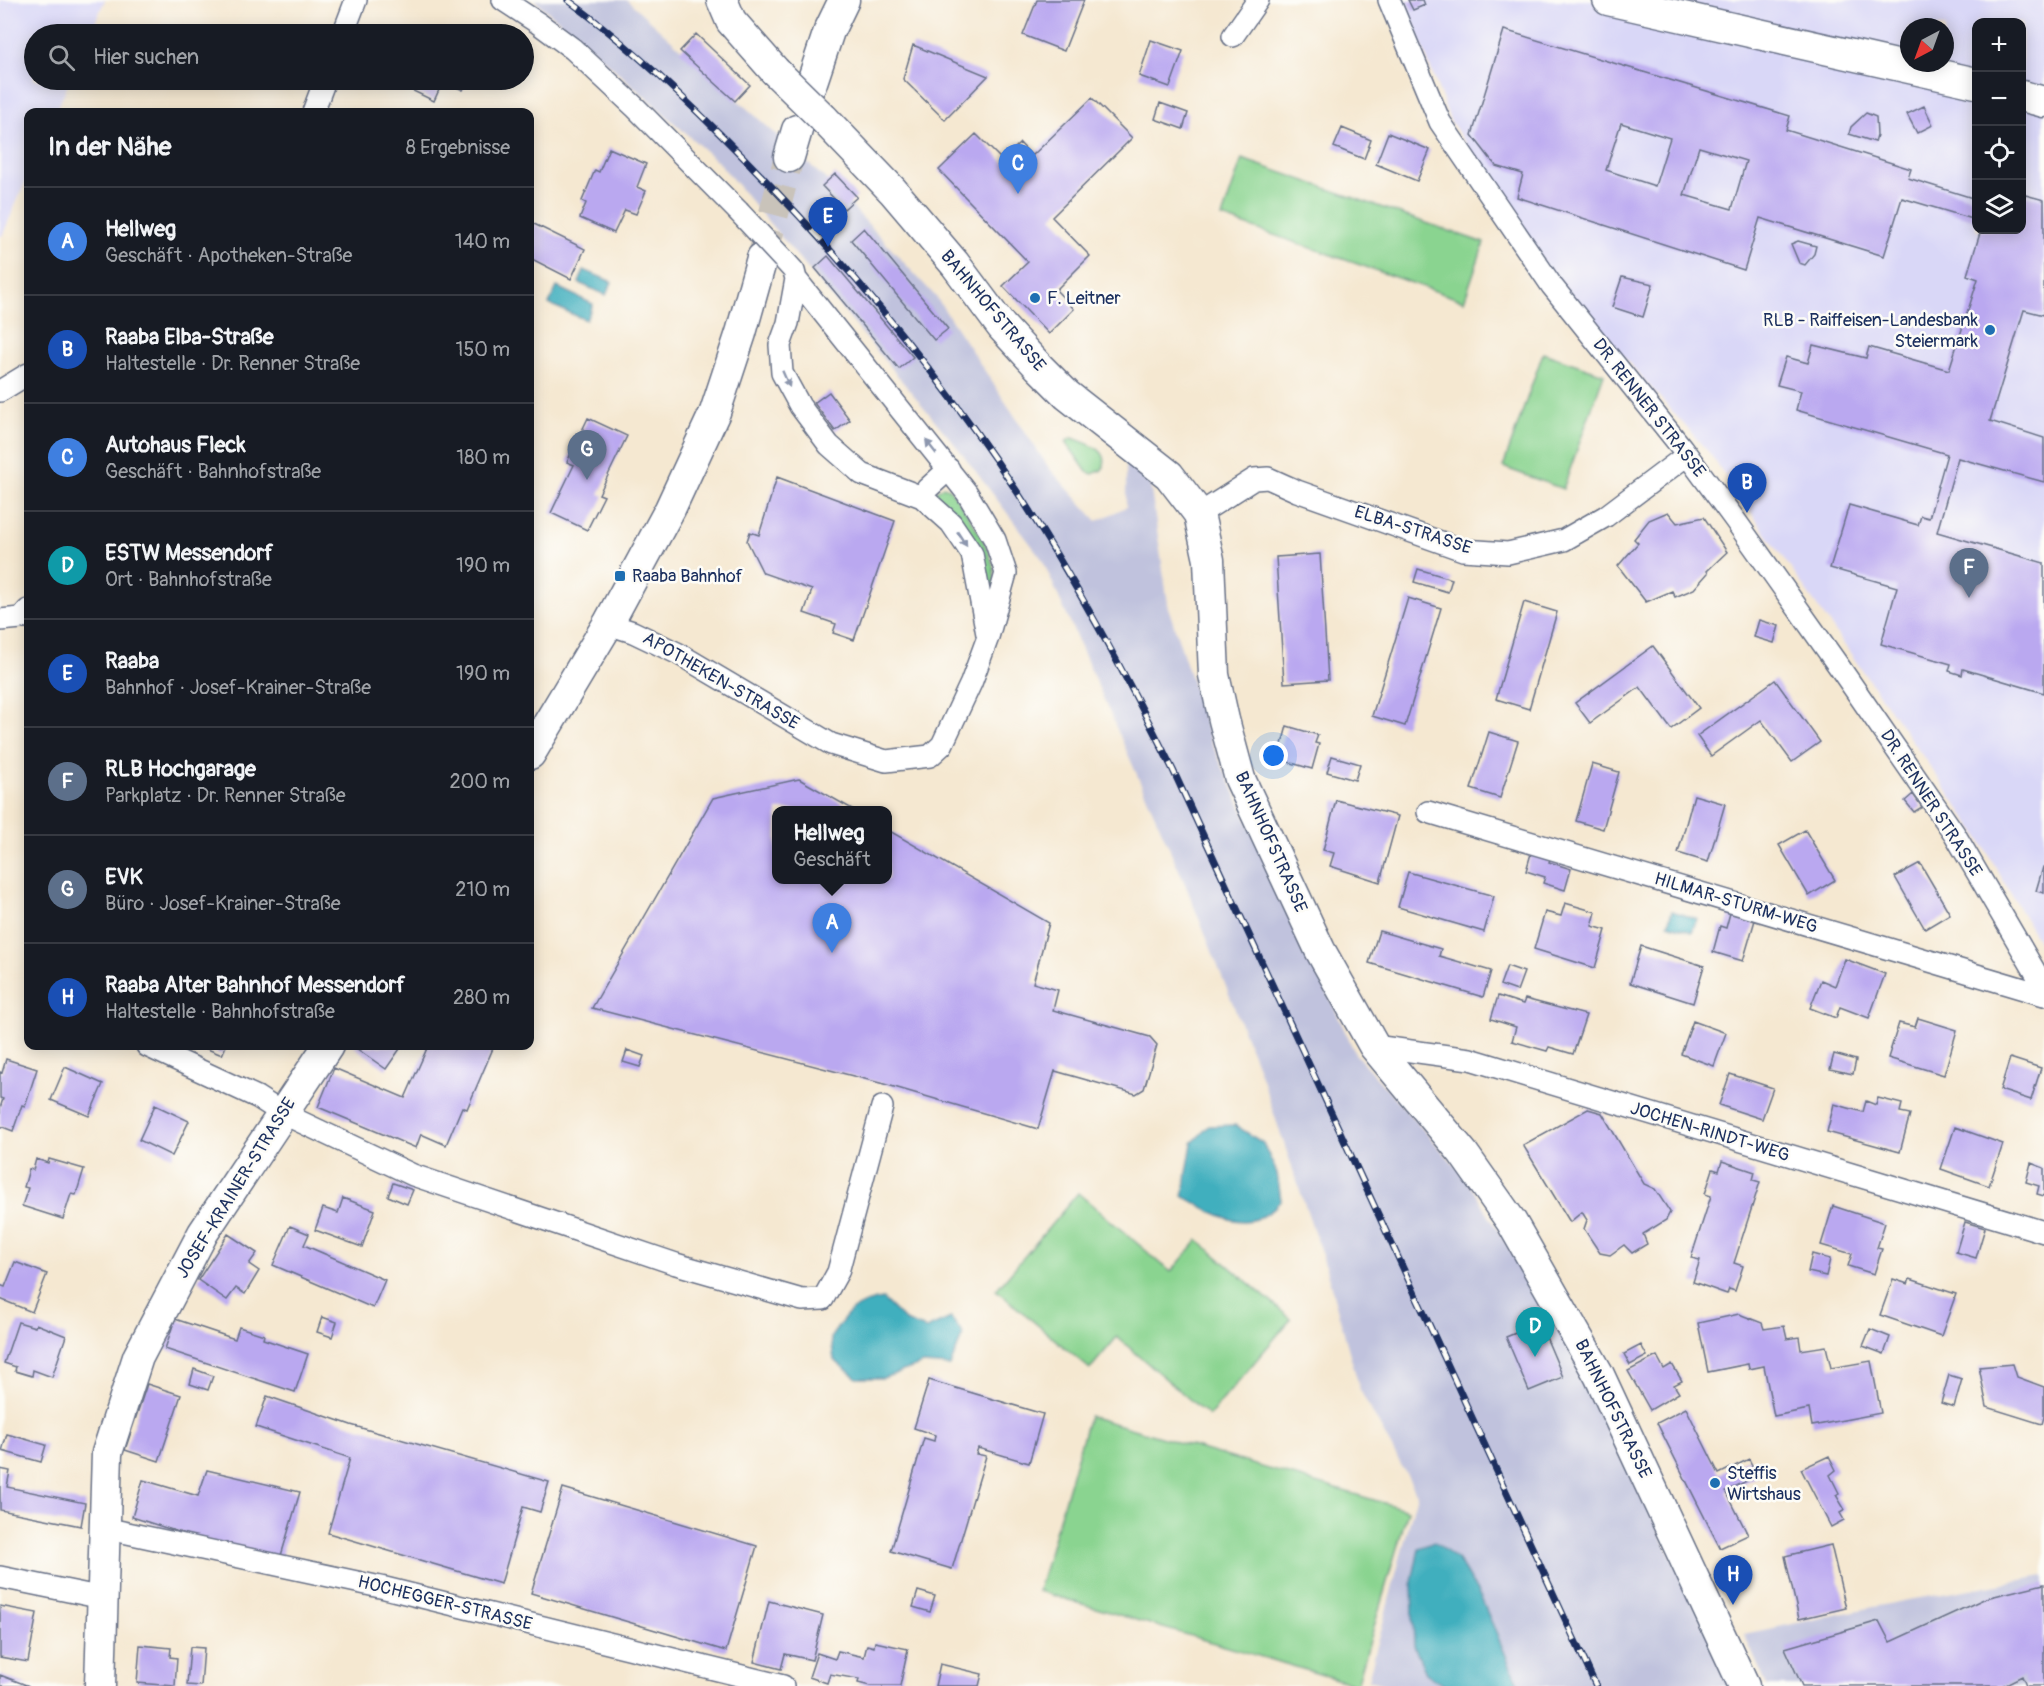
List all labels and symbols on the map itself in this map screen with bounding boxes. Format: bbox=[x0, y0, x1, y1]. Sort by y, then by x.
north arrow bbox=[1900, 18, 1954, 72]
pin: C bbox=[998, 144, 1038, 194]
pin: E bbox=[808, 198, 848, 247]
street label: BAHNHOFSTRASSE bbox=[935, 245, 1051, 377]
place label: F. Leitner bbox=[1047, 287, 1121, 310]
marker: F. Leitner bbox=[1028, 291, 1042, 305]
place label: RLB - Raiffeisen-Landesbank Steiermark bbox=[1763, 309, 1978, 353]
marker: RLB - Raiffeisen-Landesbank Steiermark bbox=[1983, 323, 1997, 337]
street label: DR. RENNER STRASSE bbox=[1587, 334, 1711, 482]
one-way arrow bbox=[781, 371, 790, 388]
pin: G bbox=[568, 430, 606, 480]
one-way arrow bbox=[926, 439, 938, 454]
pin: B bbox=[1728, 464, 1766, 513]
street label: ELBA-STRASSE bbox=[1351, 500, 1475, 560]
one-way arrow bbox=[956, 531, 967, 547]
pin: F bbox=[1950, 548, 1988, 598]
place label: Raaba Bahnhof bbox=[632, 565, 744, 588]
marker: Raaba Bahnhof bbox=[613, 569, 627, 583]
street label: APOTHEKEN-STRASSE bbox=[639, 627, 803, 735]
street label: DR. RENNER STRASSE bbox=[1875, 725, 1987, 881]
your location bbox=[1259, 741, 1288, 770]
street label: BAHNHOFSTRASSE bbox=[1230, 768, 1312, 916]
street label: HILMAR-STURM-WEG bbox=[1652, 867, 1820, 939]
pin: A bbox=[812, 904, 852, 953]
street label: JOSEF-KRAINER-STRASSE bbox=[171, 1093, 301, 1283]
street label: JOCHEN-RINDT-WEG bbox=[1628, 1097, 1793, 1167]
pin: D bbox=[1516, 1308, 1555, 1357]
street label: BAHNHOFSTRASSE bbox=[1569, 1336, 1657, 1482]
place label: Steffis Wirtshaus bbox=[1727, 1462, 1801, 1506]
marker: Steffis Wirtshaus bbox=[1708, 1476, 1722, 1490]
pin: H bbox=[1714, 1556, 1752, 1605]
street label: HOCHEGGER-STRASSE bbox=[355, 1570, 535, 1636]

